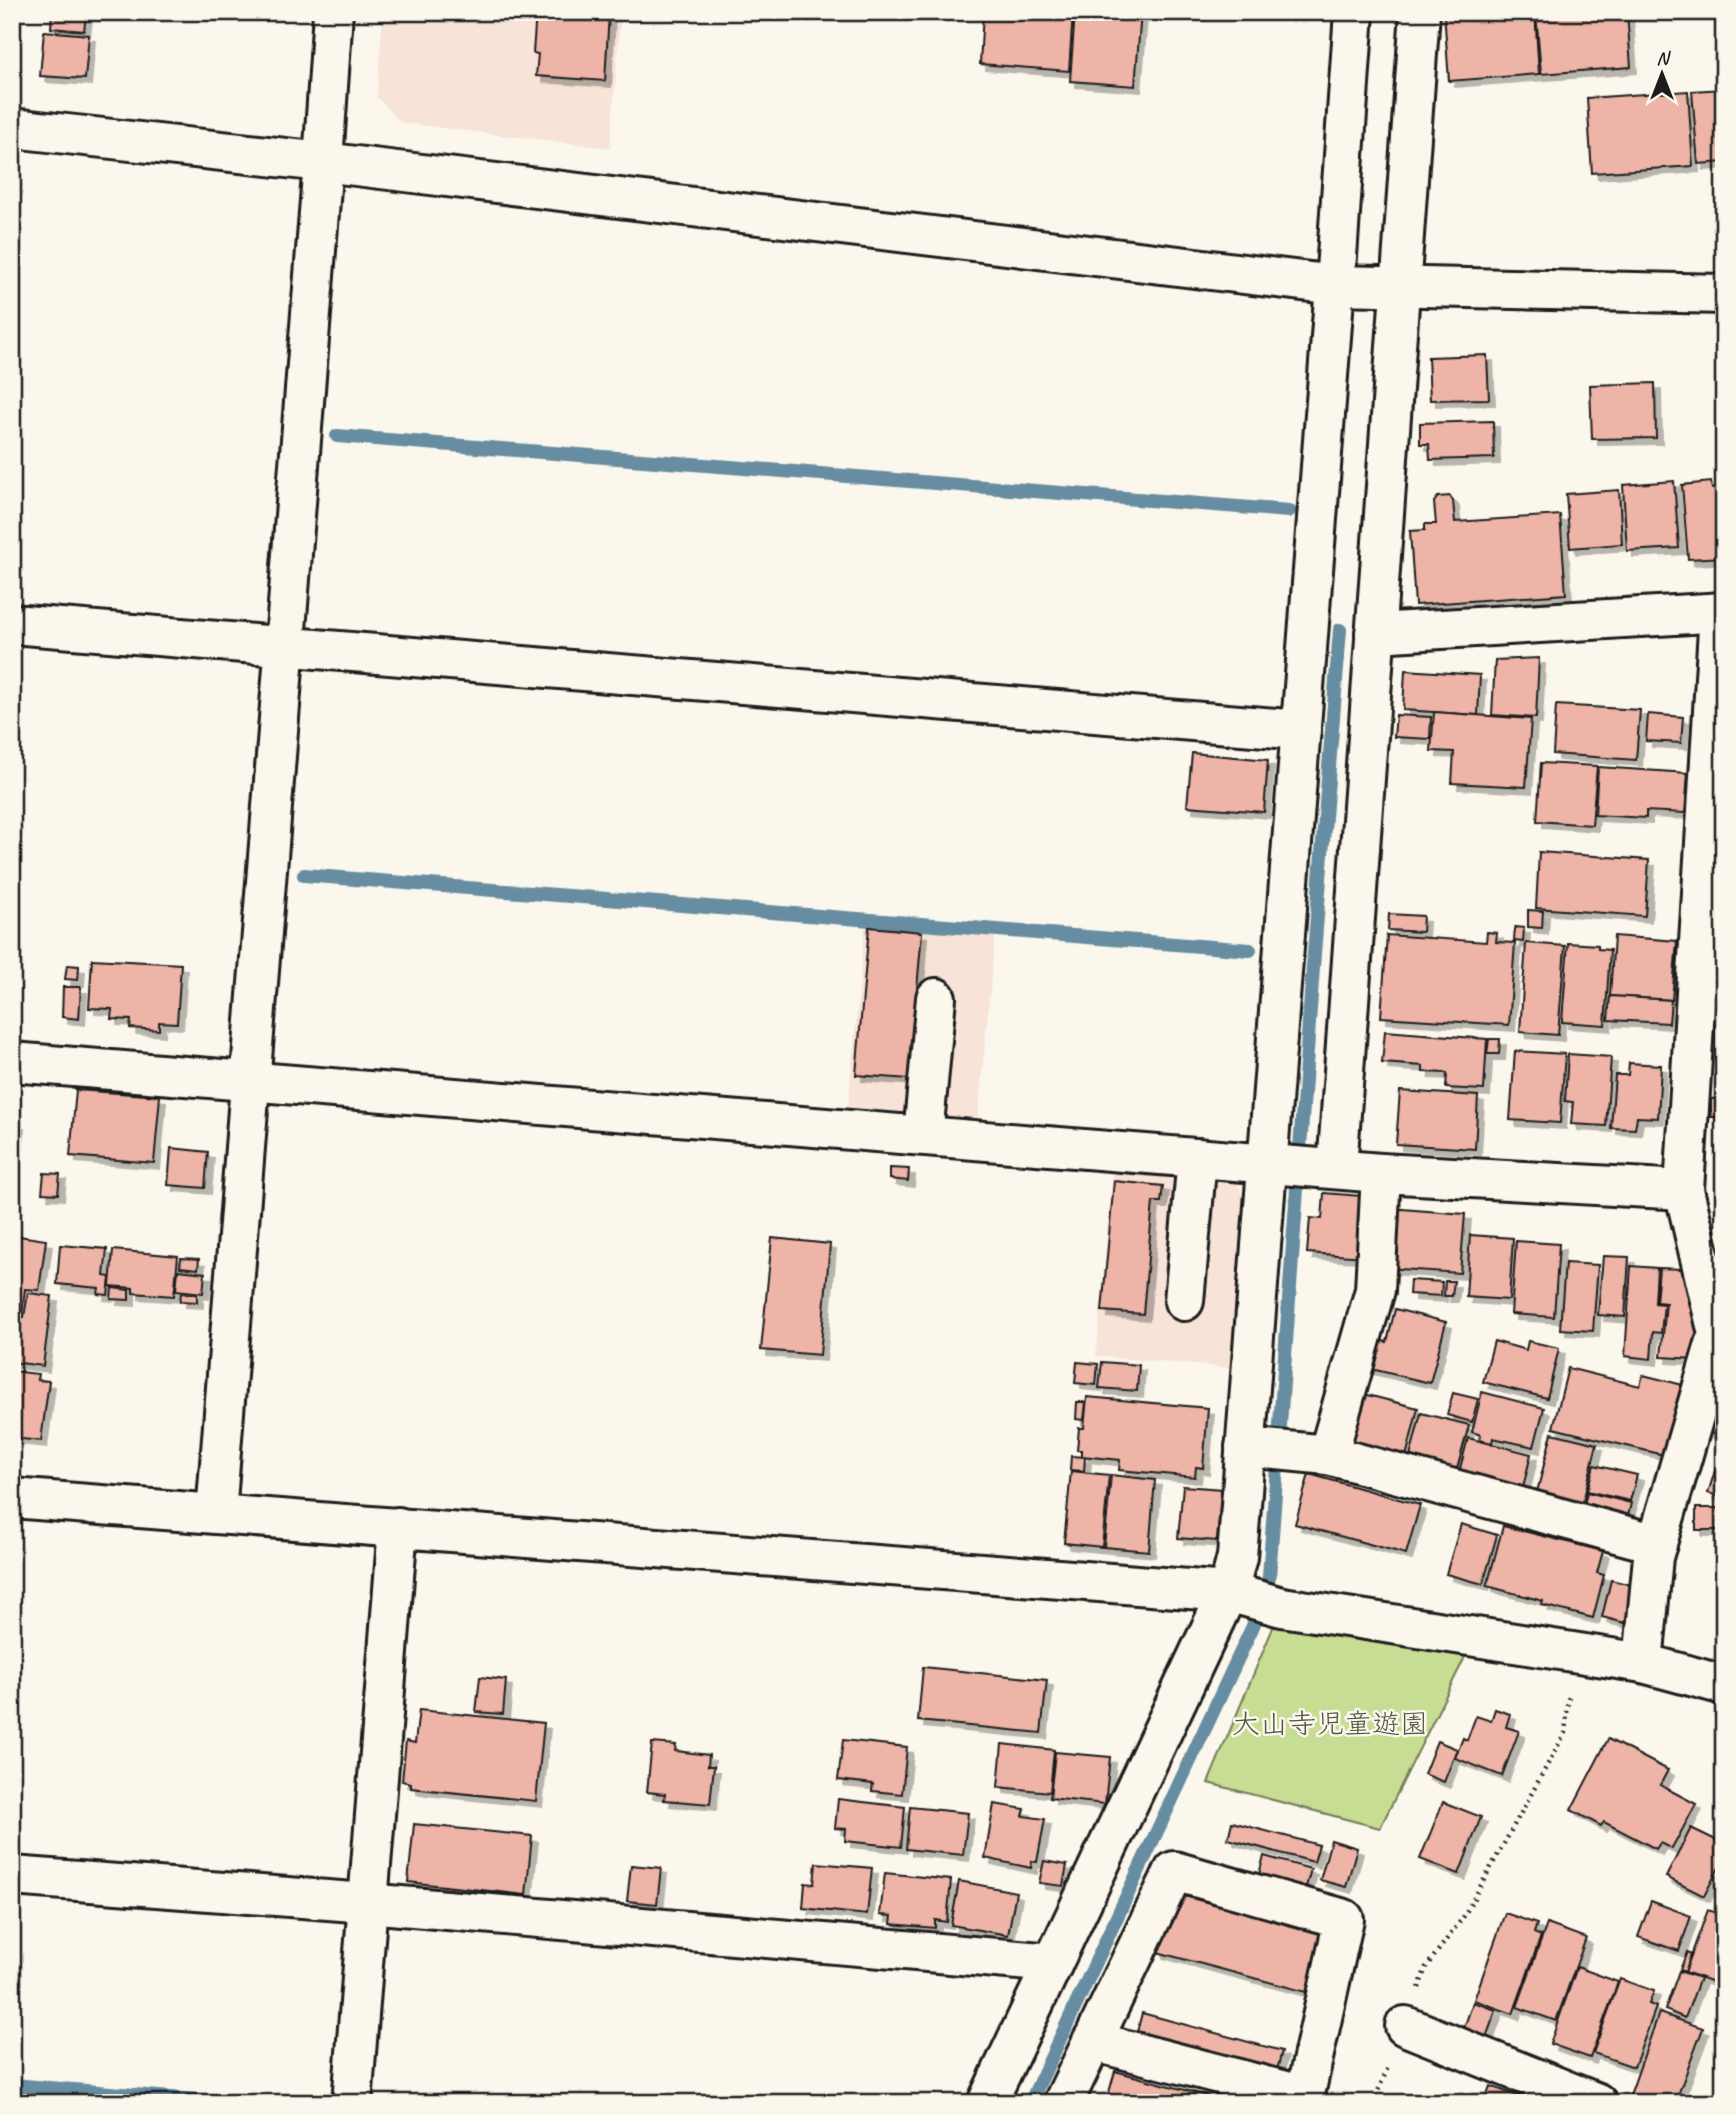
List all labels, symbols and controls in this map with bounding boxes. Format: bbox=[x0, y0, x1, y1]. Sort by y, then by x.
north arrow bbox=[1628, 38, 1698, 108]
text: N bbox=[1656, 46, 1671, 70]
park label: 大山寺児童遊園 bbox=[1232, 1706, 1428, 1741]

